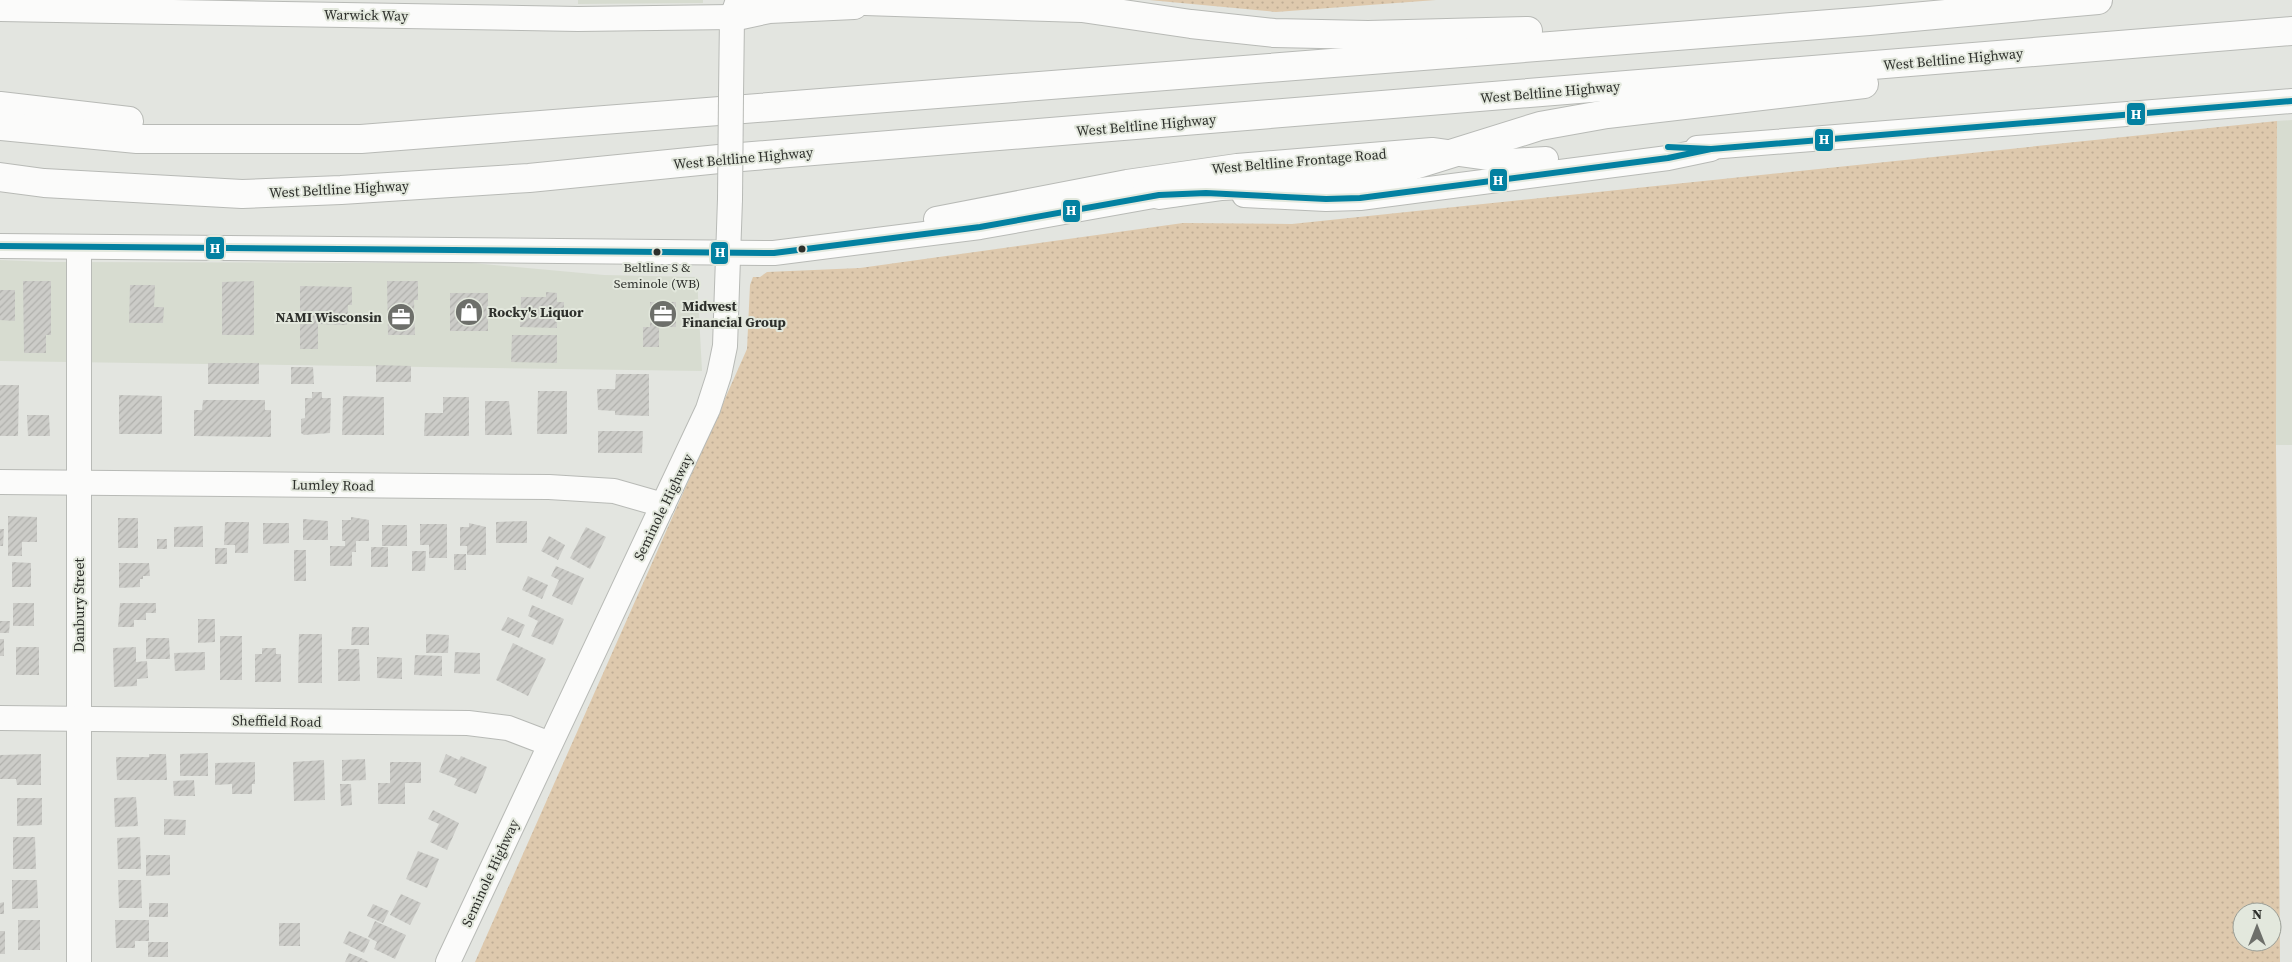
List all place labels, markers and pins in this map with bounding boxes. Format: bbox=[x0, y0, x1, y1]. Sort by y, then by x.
unlabelled marker bbox=[797, 244, 807, 254]
marker: Beltline S & Seminole (WB) bbox=[652, 247, 662, 257]
place label: Beltline S & Seminole (WB) bbox=[614, 259, 700, 292]
place label: Midwest Financial Group bbox=[682, 296, 786, 332]
shop icon: Rocky's Liquor bbox=[454, 297, 484, 327]
office icon: Midwest Financial Group bbox=[648, 299, 678, 329]
office icon: NAMI Wisconsin bbox=[386, 302, 416, 332]
place label: Rocky's Liquor bbox=[488, 302, 584, 322]
place label: NAMI Wisconsin bbox=[275, 307, 382, 327]

